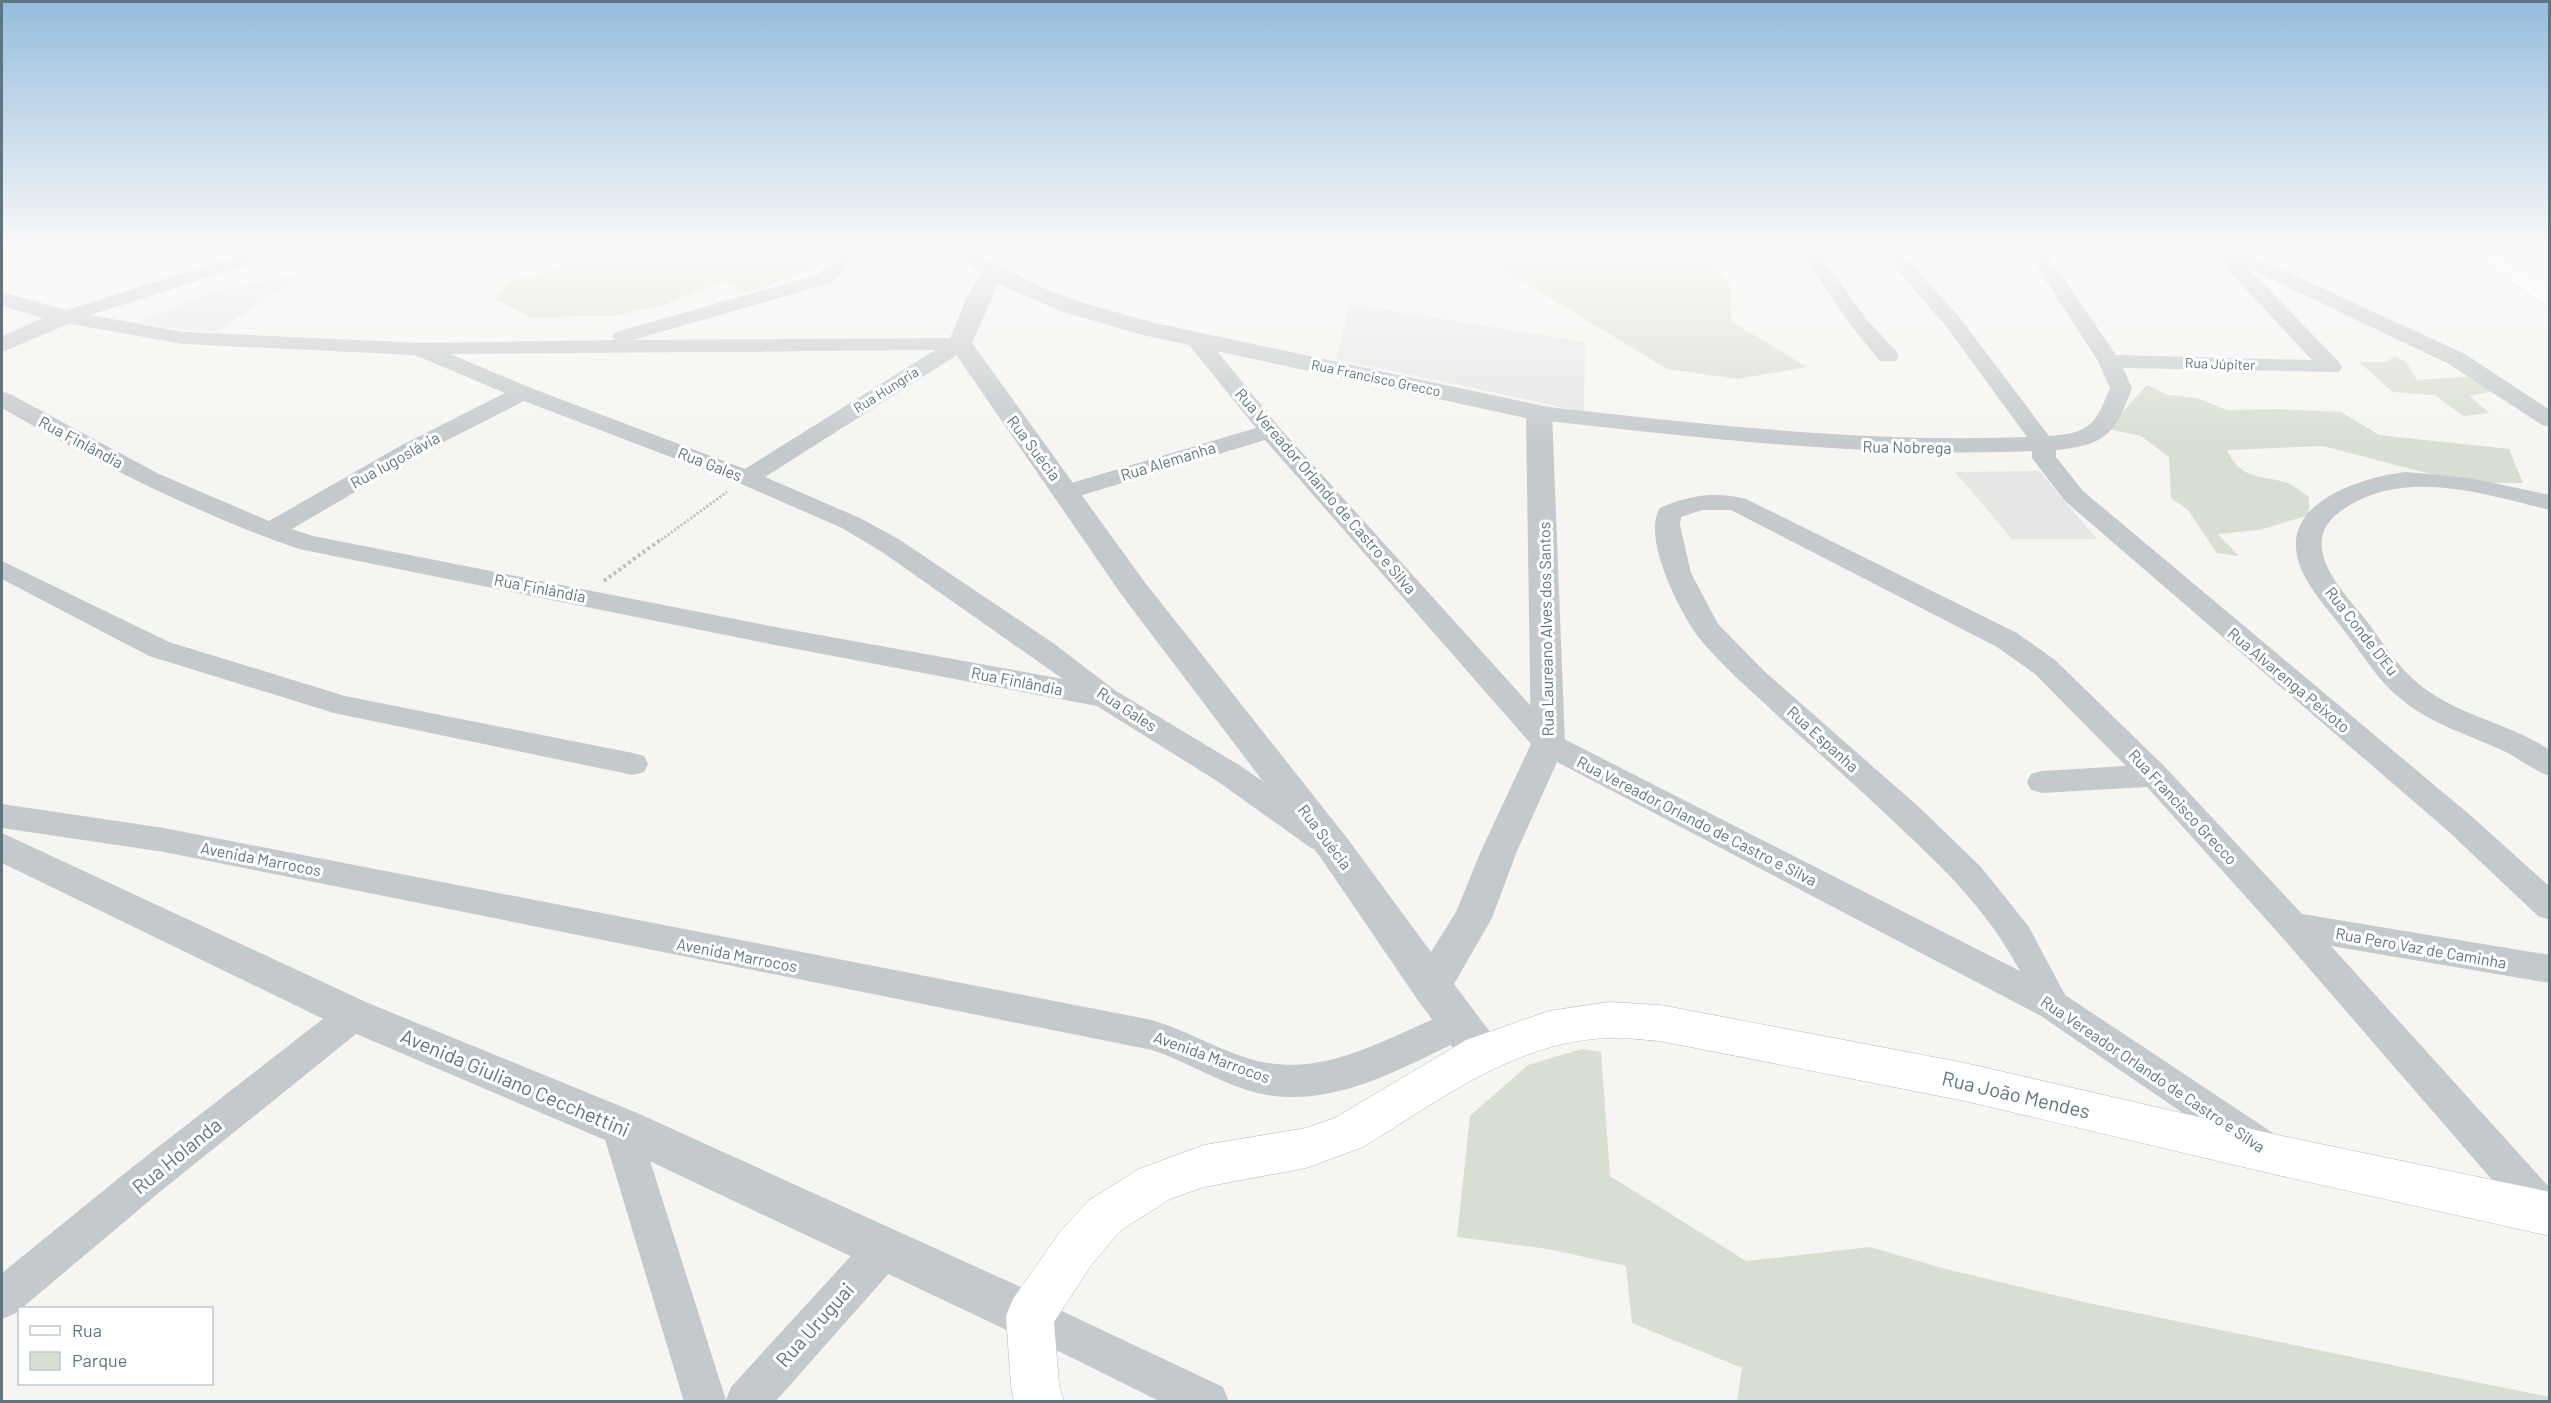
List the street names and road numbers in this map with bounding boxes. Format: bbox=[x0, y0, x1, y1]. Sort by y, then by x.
street label: Rua Júpiter bbox=[2185, 354, 2255, 373]
street label: Rua Francisco Grecco bbox=[1310, 355, 1442, 400]
street label: Rua Hungria bbox=[850, 363, 921, 416]
street label: Rua Vereador Orlando de Castro e Silva bbox=[1232, 384, 1421, 597]
street label: Rua Finlândia bbox=[36, 411, 127, 472]
street label: Rua Suécia bbox=[1004, 411, 1065, 484]
street label: Rua Iugoslávia bbox=[347, 427, 443, 492]
street label: Rua Nobrega bbox=[1862, 436, 1952, 457]
street label: Rua Alemanha bbox=[1118, 437, 1218, 484]
street label: Rua Gales bbox=[675, 443, 745, 484]
street label: Rua Laureano Alves dos Santos bbox=[1534, 521, 1557, 737]
street label: Rua Finlândia bbox=[493, 569, 588, 606]
street label: Rua Conde D'Eu bbox=[2322, 583, 2403, 679]
street label: Rua Alvarenga Peixoto bbox=[2224, 623, 2354, 736]
street label: Rua Finlândia bbox=[970, 662, 1065, 699]
street label: Rua Gales bbox=[1094, 682, 1161, 735]
street label: Rua Espanha bbox=[1784, 702, 1863, 776]
street label: Rua Francisco Grecco bbox=[2125, 745, 2242, 868]
street label: Rua Vereador Orlando de Castro e Silva bbox=[1574, 752, 1820, 889]
street label: Rua Suécia bbox=[1295, 800, 1356, 873]
street label: Avenida Marrocos bbox=[199, 837, 323, 880]
street label: Rua Pero Vaz de Caminha bbox=[2334, 923, 2508, 972]
street label: Avenida Marrocos bbox=[675, 933, 799, 976]
street label: Rua Vereador Orlando de Castro e Silva bbox=[2038, 991, 2269, 1156]
street label: Avenida Giuliano Cecchettini bbox=[397, 1023, 633, 1141]
street label: Avenida Marrocos bbox=[1151, 1027, 1273, 1086]
street label: Rua João Mendes bbox=[1940, 1065, 2093, 1123]
street label: Rua Holanda bbox=[127, 1112, 226, 1198]
street label: Rua Uruguai bbox=[770, 1277, 858, 1371]

